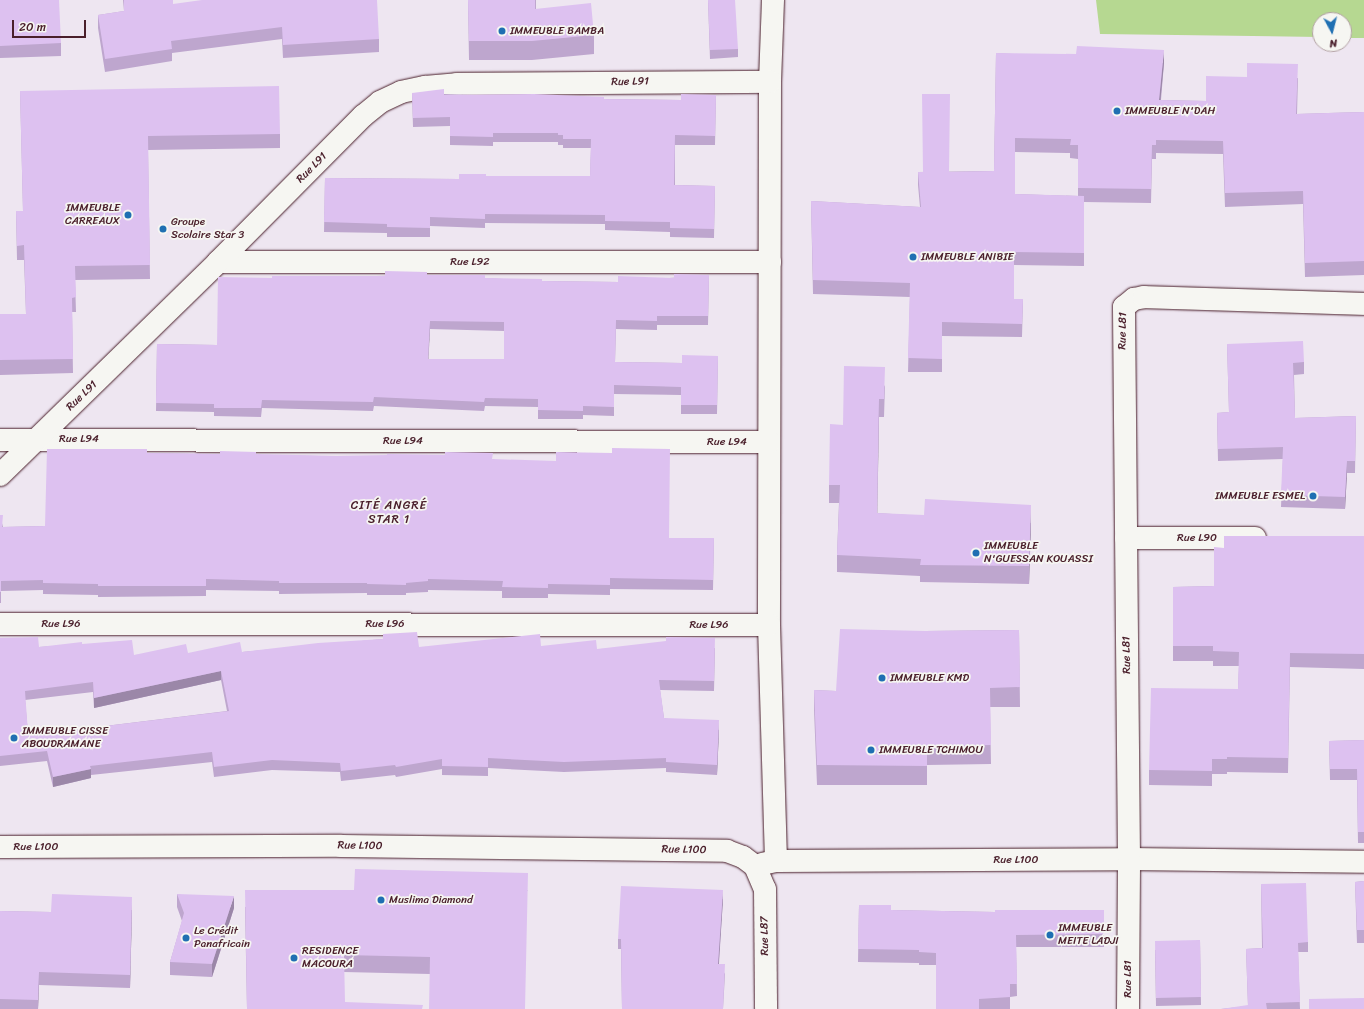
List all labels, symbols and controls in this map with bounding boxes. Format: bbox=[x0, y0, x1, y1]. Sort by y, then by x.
scale bar bbox=[14, 12, 88, 38]
north arrow bbox=[1312, 12, 1352, 52]
text: 20 m bbox=[19, 16, 46, 38]
place label: IMMEUBLE BAMBA bbox=[510, 24, 605, 38]
marker: IMMEUBLE BAMBA bbox=[497, 26, 507, 36]
text: N bbox=[1328, 34, 1338, 53]
street label: Rue L91 bbox=[611, 75, 649, 89]
place label: IMMEUBLE N'DAH bbox=[1125, 104, 1215, 118]
marker: IMMEUBLE N'DAH bbox=[1112, 106, 1122, 116]
street label: Rue L91 bbox=[294, 150, 330, 186]
place label: IMMEUBLE CARREAUX bbox=[65, 202, 120, 228]
marker: IMMEUBLE CARREAUX bbox=[123, 210, 133, 220]
place label: Groupe Scolaire Star 3 bbox=[171, 216, 244, 242]
marker: Groupe Scolaire Star 3 bbox=[158, 224, 168, 234]
place label: IMMEUBLE ANIBIE bbox=[921, 250, 1013, 264]
marker: IMMEUBLE ANIBIE bbox=[908, 252, 918, 262]
street label: Rue L92 bbox=[450, 255, 490, 269]
street label: Rue L81 bbox=[1116, 312, 1130, 350]
street label: Rue L91 bbox=[64, 378, 100, 414]
street label: Rue L94 bbox=[59, 432, 99, 446]
street label: Rue L94 bbox=[383, 434, 423, 448]
street label: Rue L94 bbox=[707, 435, 747, 449]
place label: IMMEUBLE ESMEL bbox=[1214, 489, 1305, 503]
marker: IMMEUBLE ESMEL bbox=[1308, 491, 1318, 501]
district label: CITÉ ANGRÉ STAR 1 bbox=[351, 499, 427, 527]
street label: Rue L90 bbox=[1177, 531, 1217, 545]
place label: IMMEUBLE N'GUESSAN KOUASSI bbox=[984, 540, 1092, 566]
marker: IMMEUBLE N'GUESSAN KOUASSI bbox=[971, 548, 981, 558]
street label: Rue L96 bbox=[41, 617, 81, 631]
street label: Rue L96 bbox=[365, 617, 405, 631]
street label: Rue L96 bbox=[689, 618, 729, 632]
street label: Rue L81 bbox=[1120, 636, 1134, 674]
place label: IMMEUBLE KMD bbox=[890, 671, 970, 685]
marker: IMMEUBLE KMD bbox=[877, 673, 887, 683]
place label: IMMEUBLE CISSE ABOUDRAMANE bbox=[22, 725, 109, 751]
marker: IMMEUBLE CISSE ABOUDRAMANE bbox=[9, 733, 19, 743]
place label: IMMEUBLE TCHIMOU bbox=[879, 743, 984, 757]
marker: IMMEUBLE TCHIMOU bbox=[866, 745, 876, 755]
street label: Rue L100 bbox=[337, 839, 383, 853]
street label: Rue L100 bbox=[14, 840, 58, 854]
street label: Rue L100 bbox=[661, 843, 707, 857]
street label: Rue L100 bbox=[994, 853, 1038, 867]
place label: Muslima Diamond bbox=[389, 893, 473, 907]
marker: Muslima Diamond bbox=[376, 895, 386, 905]
street label: Rue L87 bbox=[758, 916, 772, 956]
place label: IMMEUBLE MEITE LADJI bbox=[1058, 922, 1119, 948]
place label: Le Crédit Panafricain bbox=[194, 925, 250, 951]
marker: IMMEUBLE MEITE LADJI bbox=[1045, 930, 1055, 940]
marker: Le Crédit Panafricain bbox=[181, 933, 191, 943]
place label: RESIDENCE MACOURA bbox=[302, 945, 358, 971]
marker: RESIDENCE MACOURA bbox=[289, 953, 299, 963]
street label: Rue L81 bbox=[1121, 960, 1135, 998]

